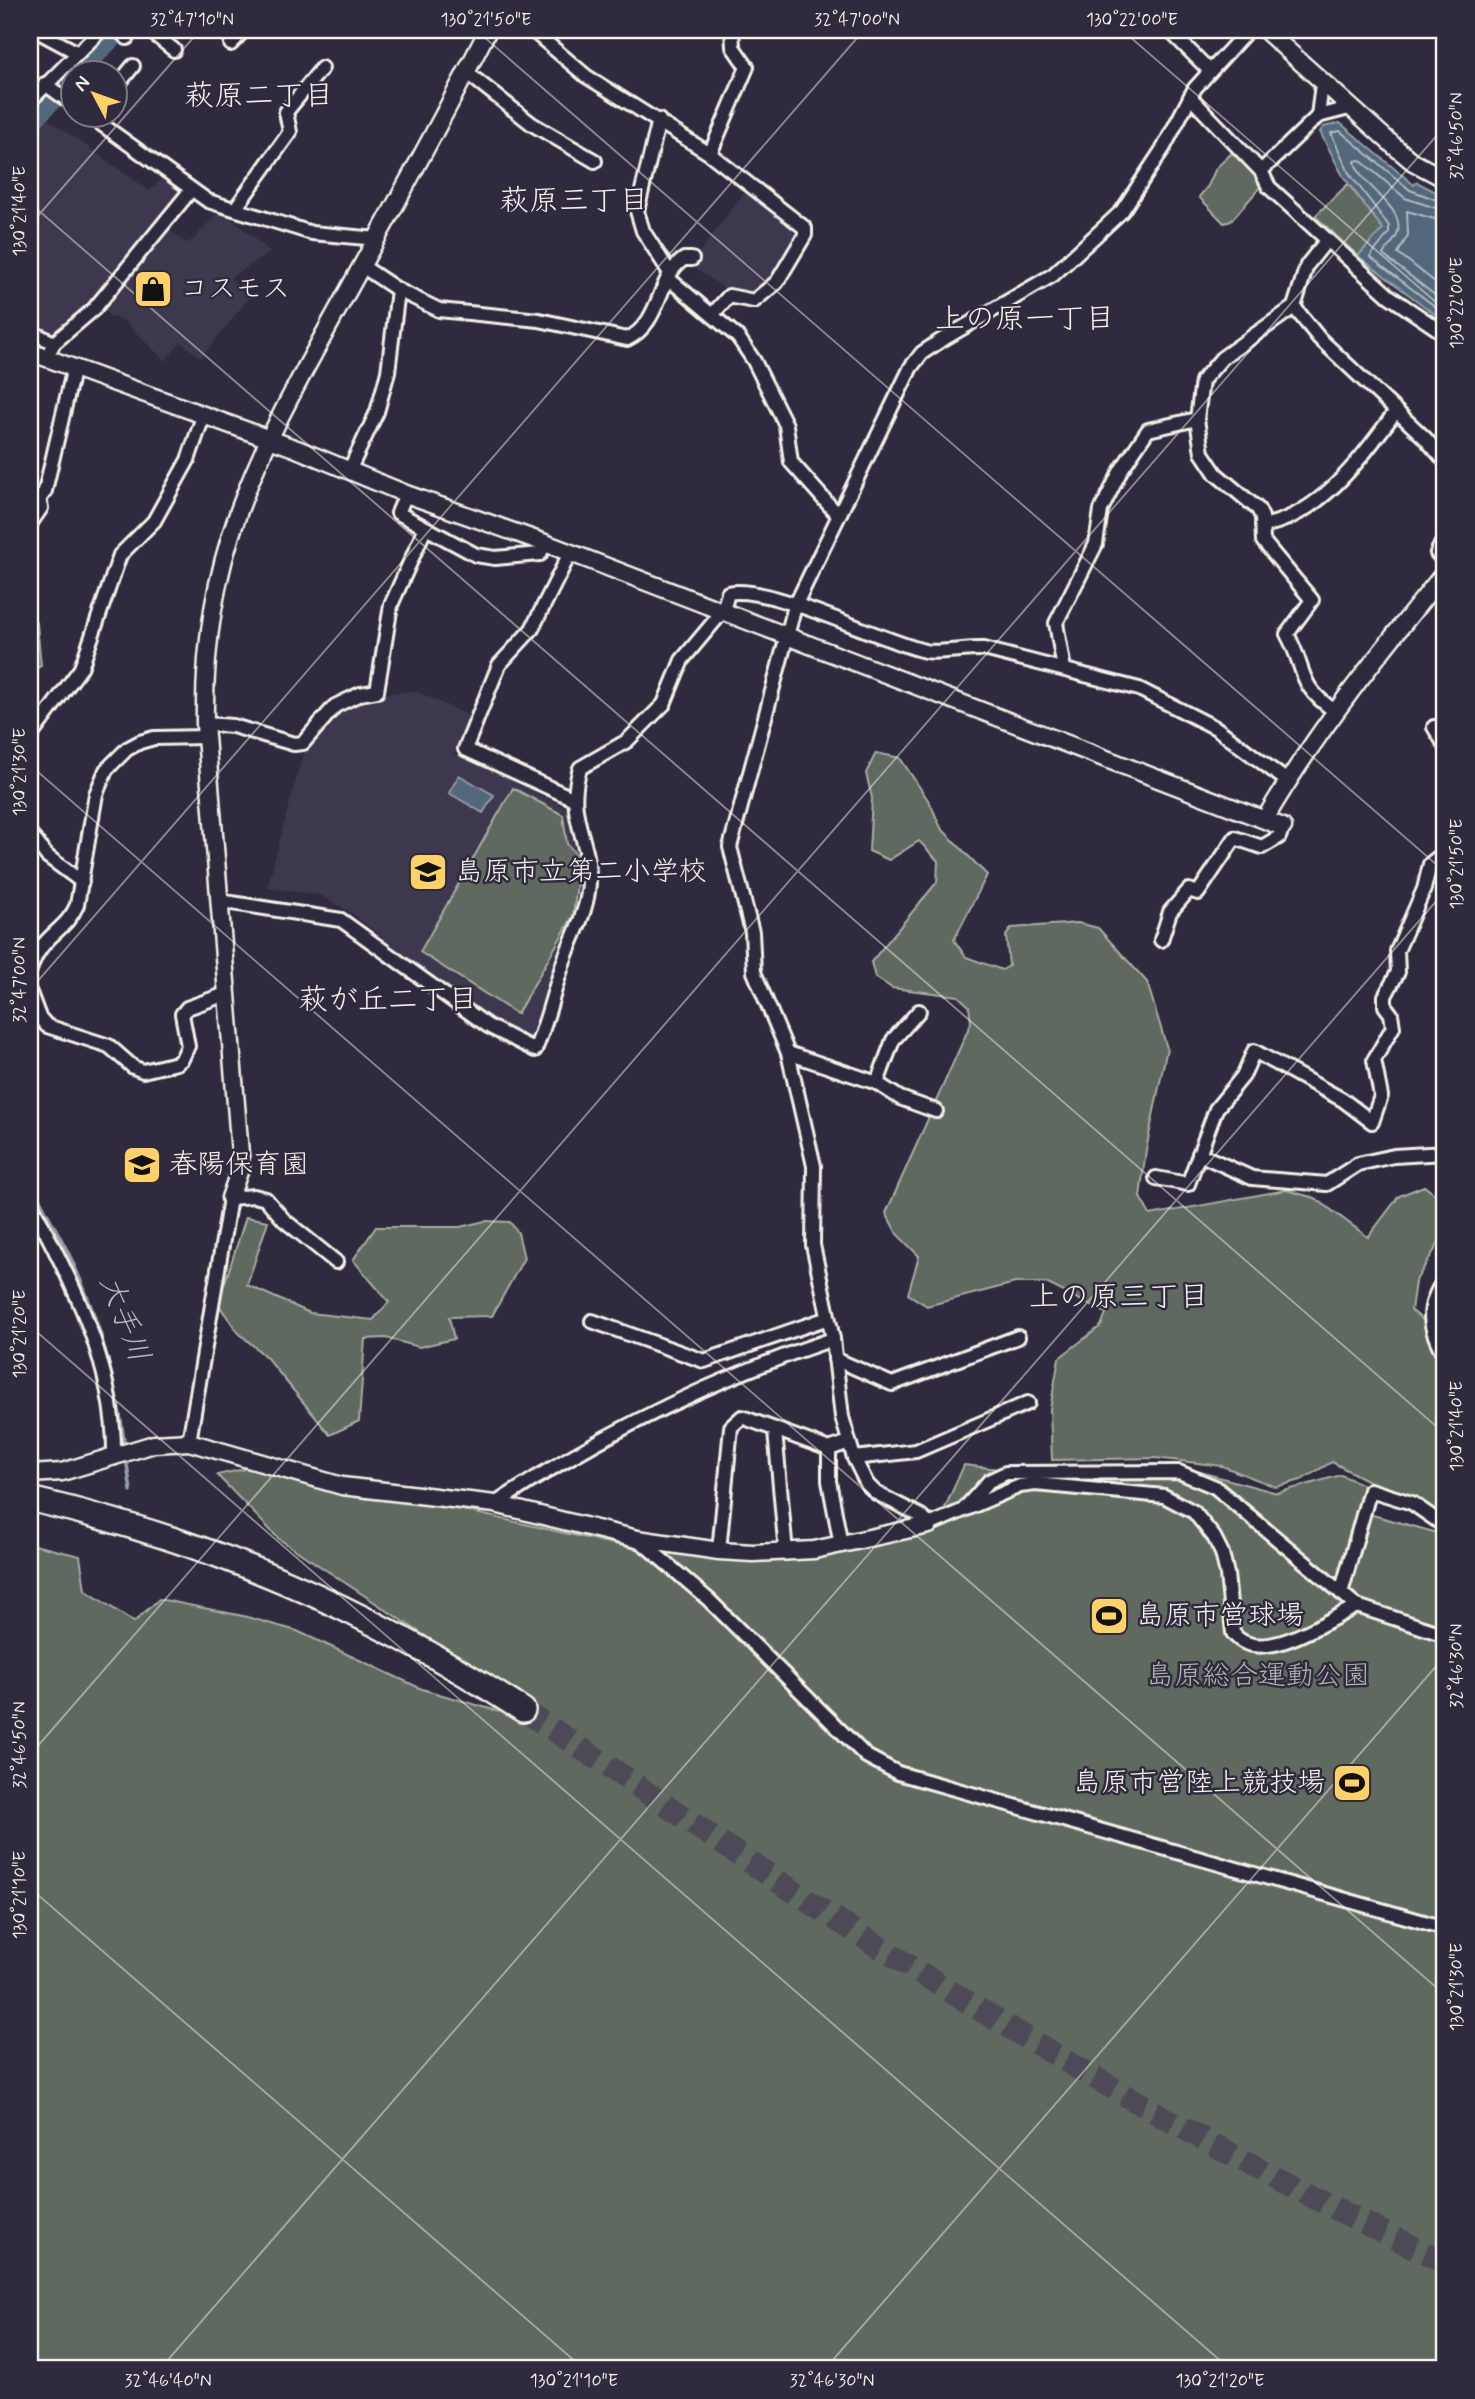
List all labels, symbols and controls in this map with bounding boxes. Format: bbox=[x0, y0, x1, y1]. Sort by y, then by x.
text: 32°47'10"N bbox=[150, 8, 234, 32]
text: 130°21'50"E bbox=[440, 8, 532, 32]
text: 32°47'00"N bbox=[814, 8, 900, 32]
text: 130°22'00"E bbox=[1086, 8, 1178, 32]
north arrow bbox=[60, 60, 130, 130]
text: N bbox=[69, 71, 96, 97]
district label: 萩原二丁目 bbox=[184, 77, 334, 116]
text: 32°46'50"N bbox=[1445, 92, 1469, 180]
text: 130°21'40"E bbox=[8, 166, 32, 256]
district label: 萩原三丁目 bbox=[499, 182, 649, 221]
text: 130°22'00"E bbox=[1445, 257, 1469, 349]
shop icon: コスモス bbox=[132, 268, 174, 310]
place label: コスモス bbox=[180, 271, 290, 308]
district label: 上の原一丁目 bbox=[935, 300, 1115, 339]
text: 130°21'30"E bbox=[8, 728, 32, 816]
text: 130°21'50"E bbox=[1445, 818, 1469, 910]
school or university icon: 島原市立第二小学校 bbox=[407, 851, 449, 893]
place label: 島原市立第二小学校 bbox=[455, 854, 707, 891]
text: 32°47'00"N bbox=[8, 937, 32, 1023]
district label: 萩が丘二丁目 bbox=[298, 981, 478, 1020]
school or university icon: 春陽保育園 bbox=[121, 1144, 163, 1186]
place label: 春陽保育園 bbox=[169, 1147, 309, 1184]
water label: 大手川 bbox=[90, 1270, 158, 1368]
district label: 上の原三丁目 bbox=[1029, 1278, 1209, 1317]
text: 130°21'20"E bbox=[8, 1289, 32, 1379]
text: 130°21'40"E bbox=[1445, 1381, 1469, 1471]
sports icon: 島原市営球場 bbox=[1088, 1595, 1130, 1637]
place label: 島原市営球場 bbox=[1136, 1598, 1304, 1635]
text: 32°46'30"N bbox=[1445, 1624, 1469, 1708]
park label: 島原総合運動公園 bbox=[1146, 1658, 1370, 1695]
text: 32°46'50"N bbox=[8, 1701, 32, 1789]
sports icon: 島原市営陸上競技場 bbox=[1331, 1762, 1373, 1804]
place label: 島原市営陸上競技場 bbox=[1073, 1765, 1325, 1802]
text: 130°21'10"E bbox=[8, 1851, 32, 1939]
text: 130°21'30"E bbox=[1445, 1943, 1469, 2031]
text: 32°46'40"N bbox=[124, 2369, 212, 2393]
text: 130°21'10"E bbox=[530, 2369, 618, 2393]
text: 32°46'30"N bbox=[790, 2369, 874, 2393]
text: 130°21'20"E bbox=[1175, 2369, 1265, 2393]

